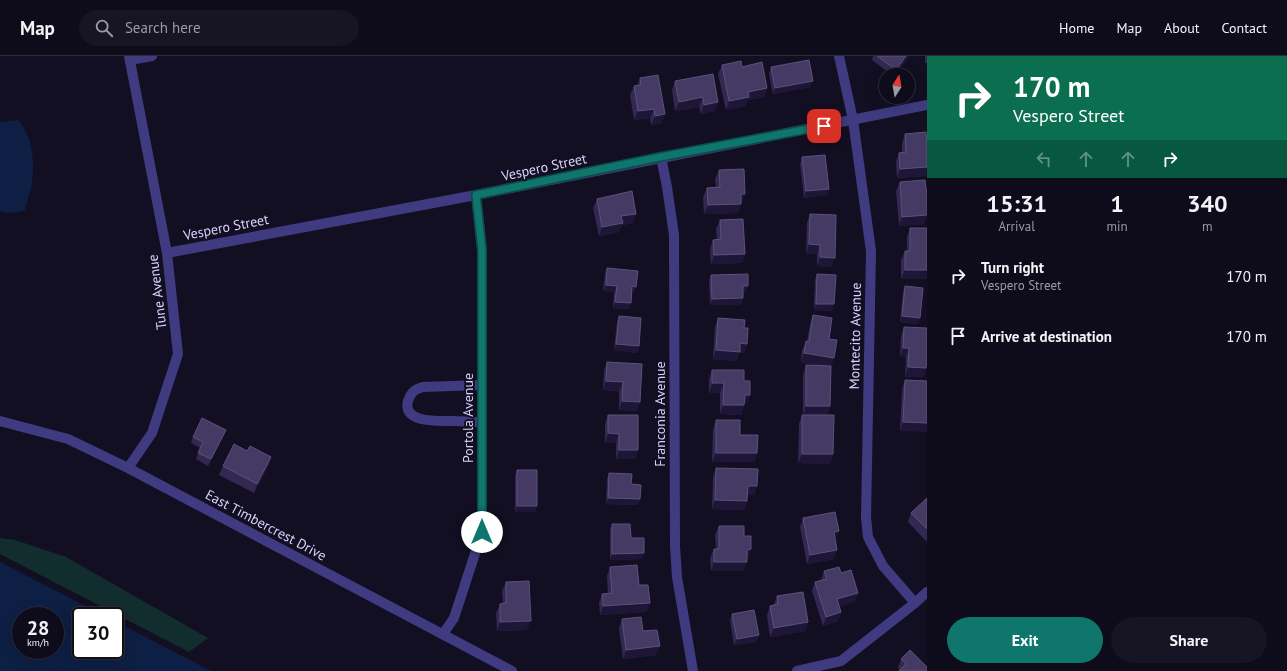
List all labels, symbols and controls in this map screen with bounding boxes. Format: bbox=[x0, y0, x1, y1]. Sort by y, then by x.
search box bbox=[79, 10, 359, 46]
text: Map bbox=[20, 16, 55, 40]
icon: search bbox=[93, 17, 115, 39]
text: Search here bbox=[125, 18, 201, 37]
text: Home bbox=[1059, 19, 1094, 37]
text: Map bbox=[1116, 19, 1142, 37]
text: About bbox=[1164, 19, 1200, 37]
text: Contact bbox=[1222, 19, 1267, 37]
north arrow bbox=[879, 68, 915, 104]
map controls bbox=[879, 68, 915, 104]
text: 170 m bbox=[1013, 68, 1090, 105]
icon: right bbox=[947, 72, 999, 124]
text: Vespero Street bbox=[1013, 104, 1124, 127]
pin bbox=[807, 109, 841, 143]
icon: arrive bbox=[813, 115, 835, 137]
icon: left bbox=[1033, 148, 1055, 170]
icon: ahead bbox=[1075, 148, 1097, 170]
icon: ahead bbox=[1117, 148, 1139, 170]
icon: right bbox=[1159, 148, 1181, 170]
street label: Vespero Street bbox=[499, 149, 588, 185]
text: 15:31 bbox=[986, 188, 1047, 219]
text: 1 bbox=[1110, 188, 1124, 219]
text: 340 bbox=[1187, 188, 1228, 219]
street label: Vespero Street bbox=[181, 210, 270, 244]
text: Arrival bbox=[999, 218, 1035, 235]
text: min bbox=[1106, 218, 1128, 235]
text: m bbox=[1202, 218, 1213, 235]
street label: Tune Avenue bbox=[143, 253, 171, 331]
text: Turn right bbox=[981, 258, 1044, 277]
icon: right bbox=[947, 265, 969, 287]
text: 170 m bbox=[1226, 267, 1267, 286]
text: Vespero Street bbox=[981, 277, 1061, 294]
street label: Montecito Avenue bbox=[845, 282, 865, 390]
icon: arrive bbox=[947, 325, 969, 347]
text: Arrive at destination bbox=[981, 327, 1112, 346]
text: 170 m bbox=[1226, 327, 1267, 346]
street label: Franconia Avenue bbox=[651, 361, 669, 467]
street label: Portola Avenue bbox=[459, 373, 477, 463]
street label: East Timbercrest Drive bbox=[202, 485, 330, 565]
position arrow bbox=[461, 511, 503, 553]
speed limit sign: 30 bbox=[72, 607, 124, 659]
text: 28 bbox=[27, 615, 49, 641]
button: Exit bbox=[947, 617, 1103, 663]
button: Share bbox=[1111, 617, 1267, 663]
text: km/h bbox=[27, 636, 49, 649]

